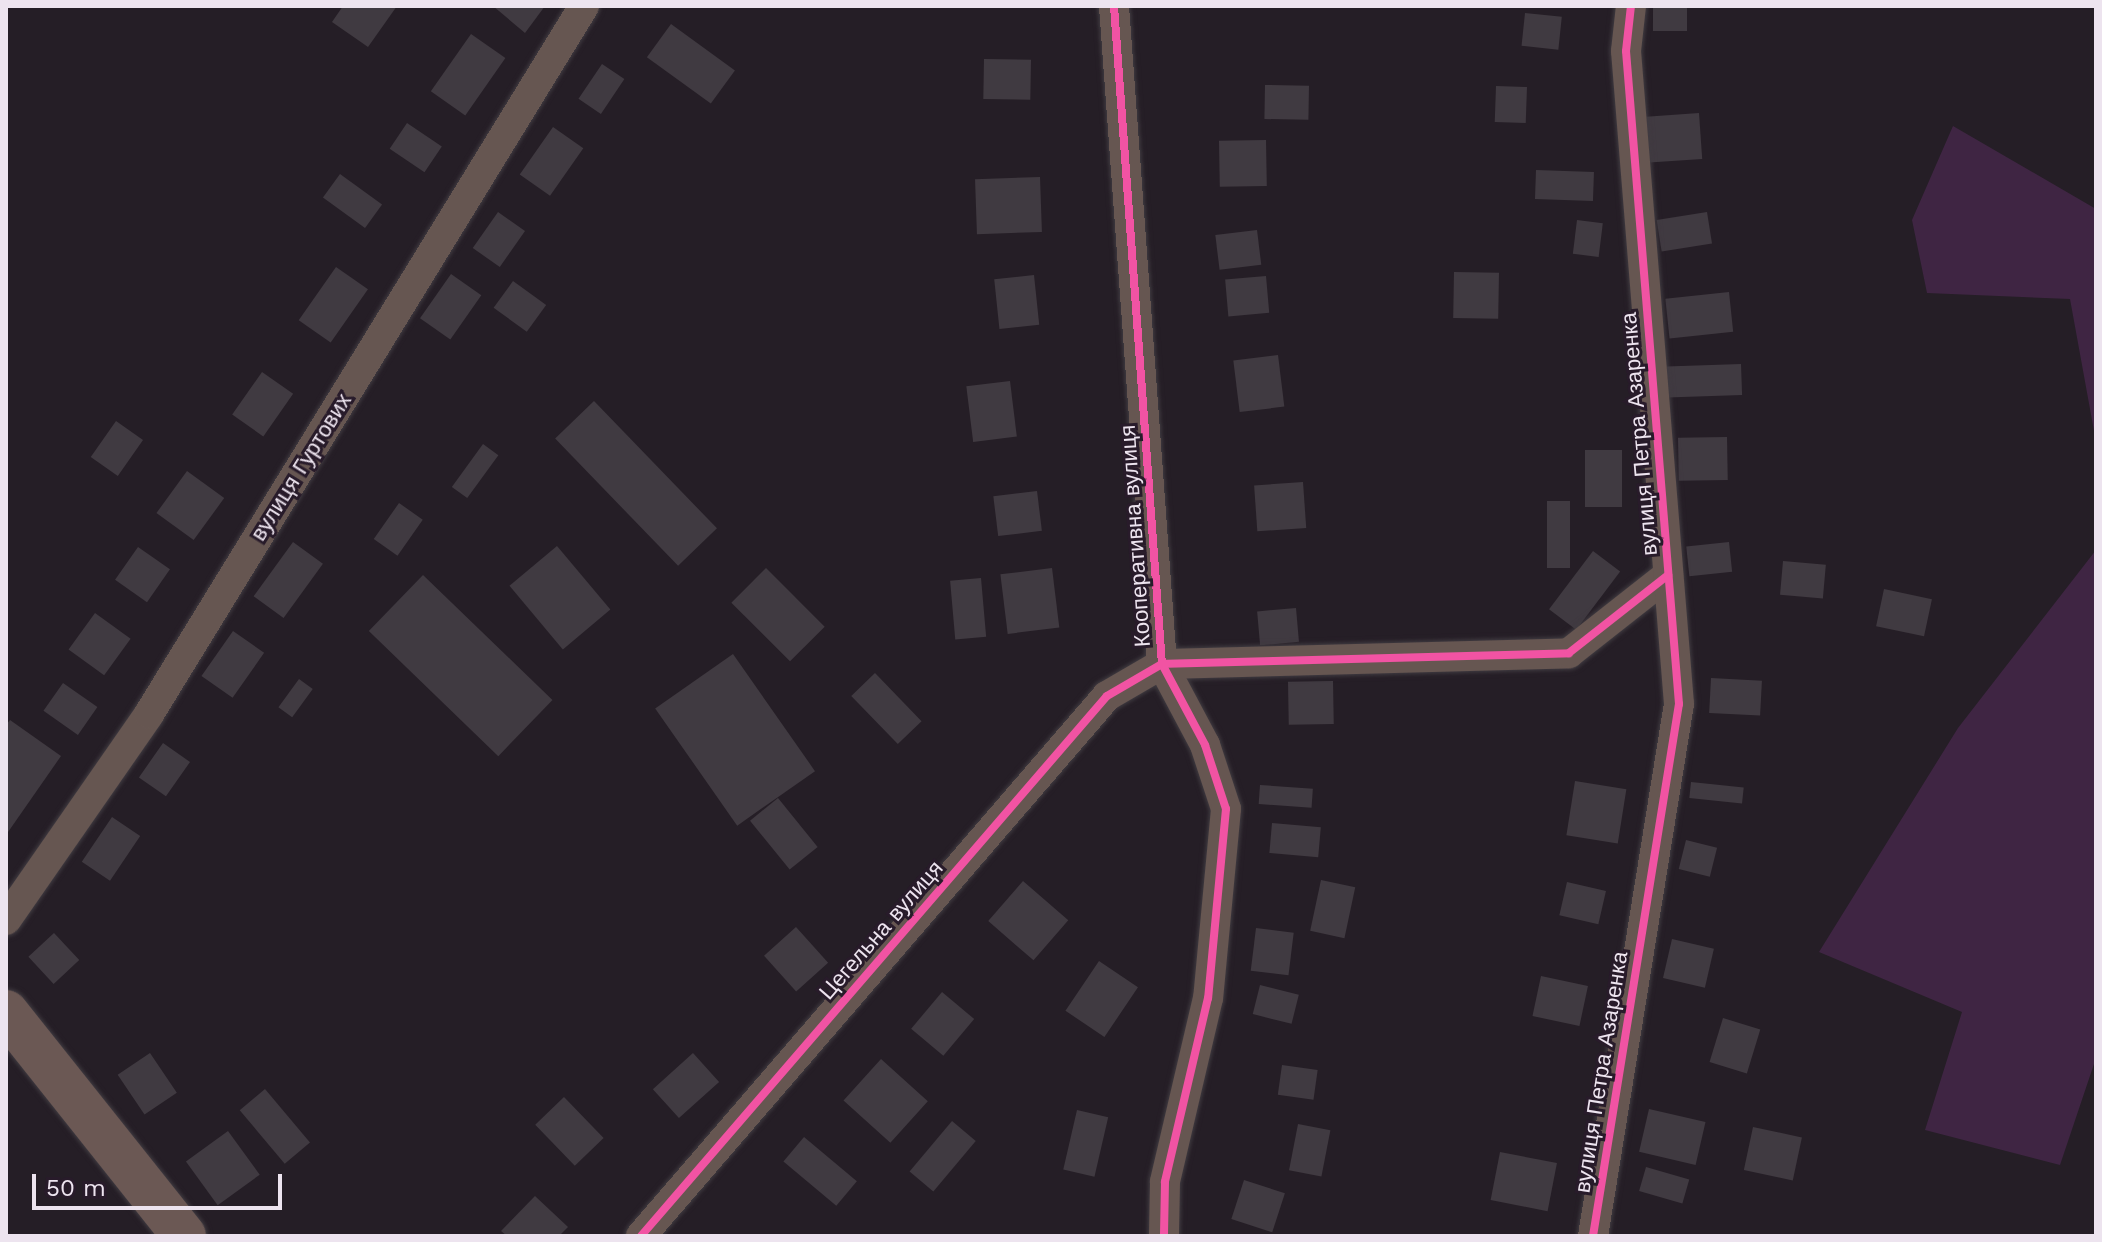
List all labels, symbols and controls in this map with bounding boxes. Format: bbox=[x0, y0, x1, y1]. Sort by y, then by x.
street label: вулиця Петра Азаренка bbox=[1615, 311, 1663, 557]
street label: вулиця Гуртових bbox=[245, 388, 357, 546]
street label: Кооперативна вулиця bbox=[1114, 424, 1156, 648]
street label: Цегельна вулиця bbox=[814, 855, 948, 1005]
street label: вулиця Петра Азаренка bbox=[1569, 949, 1633, 1195]
scale bar bbox=[36, 1158, 286, 1208]
text: 50 m bbox=[46, 1174, 106, 1202]

